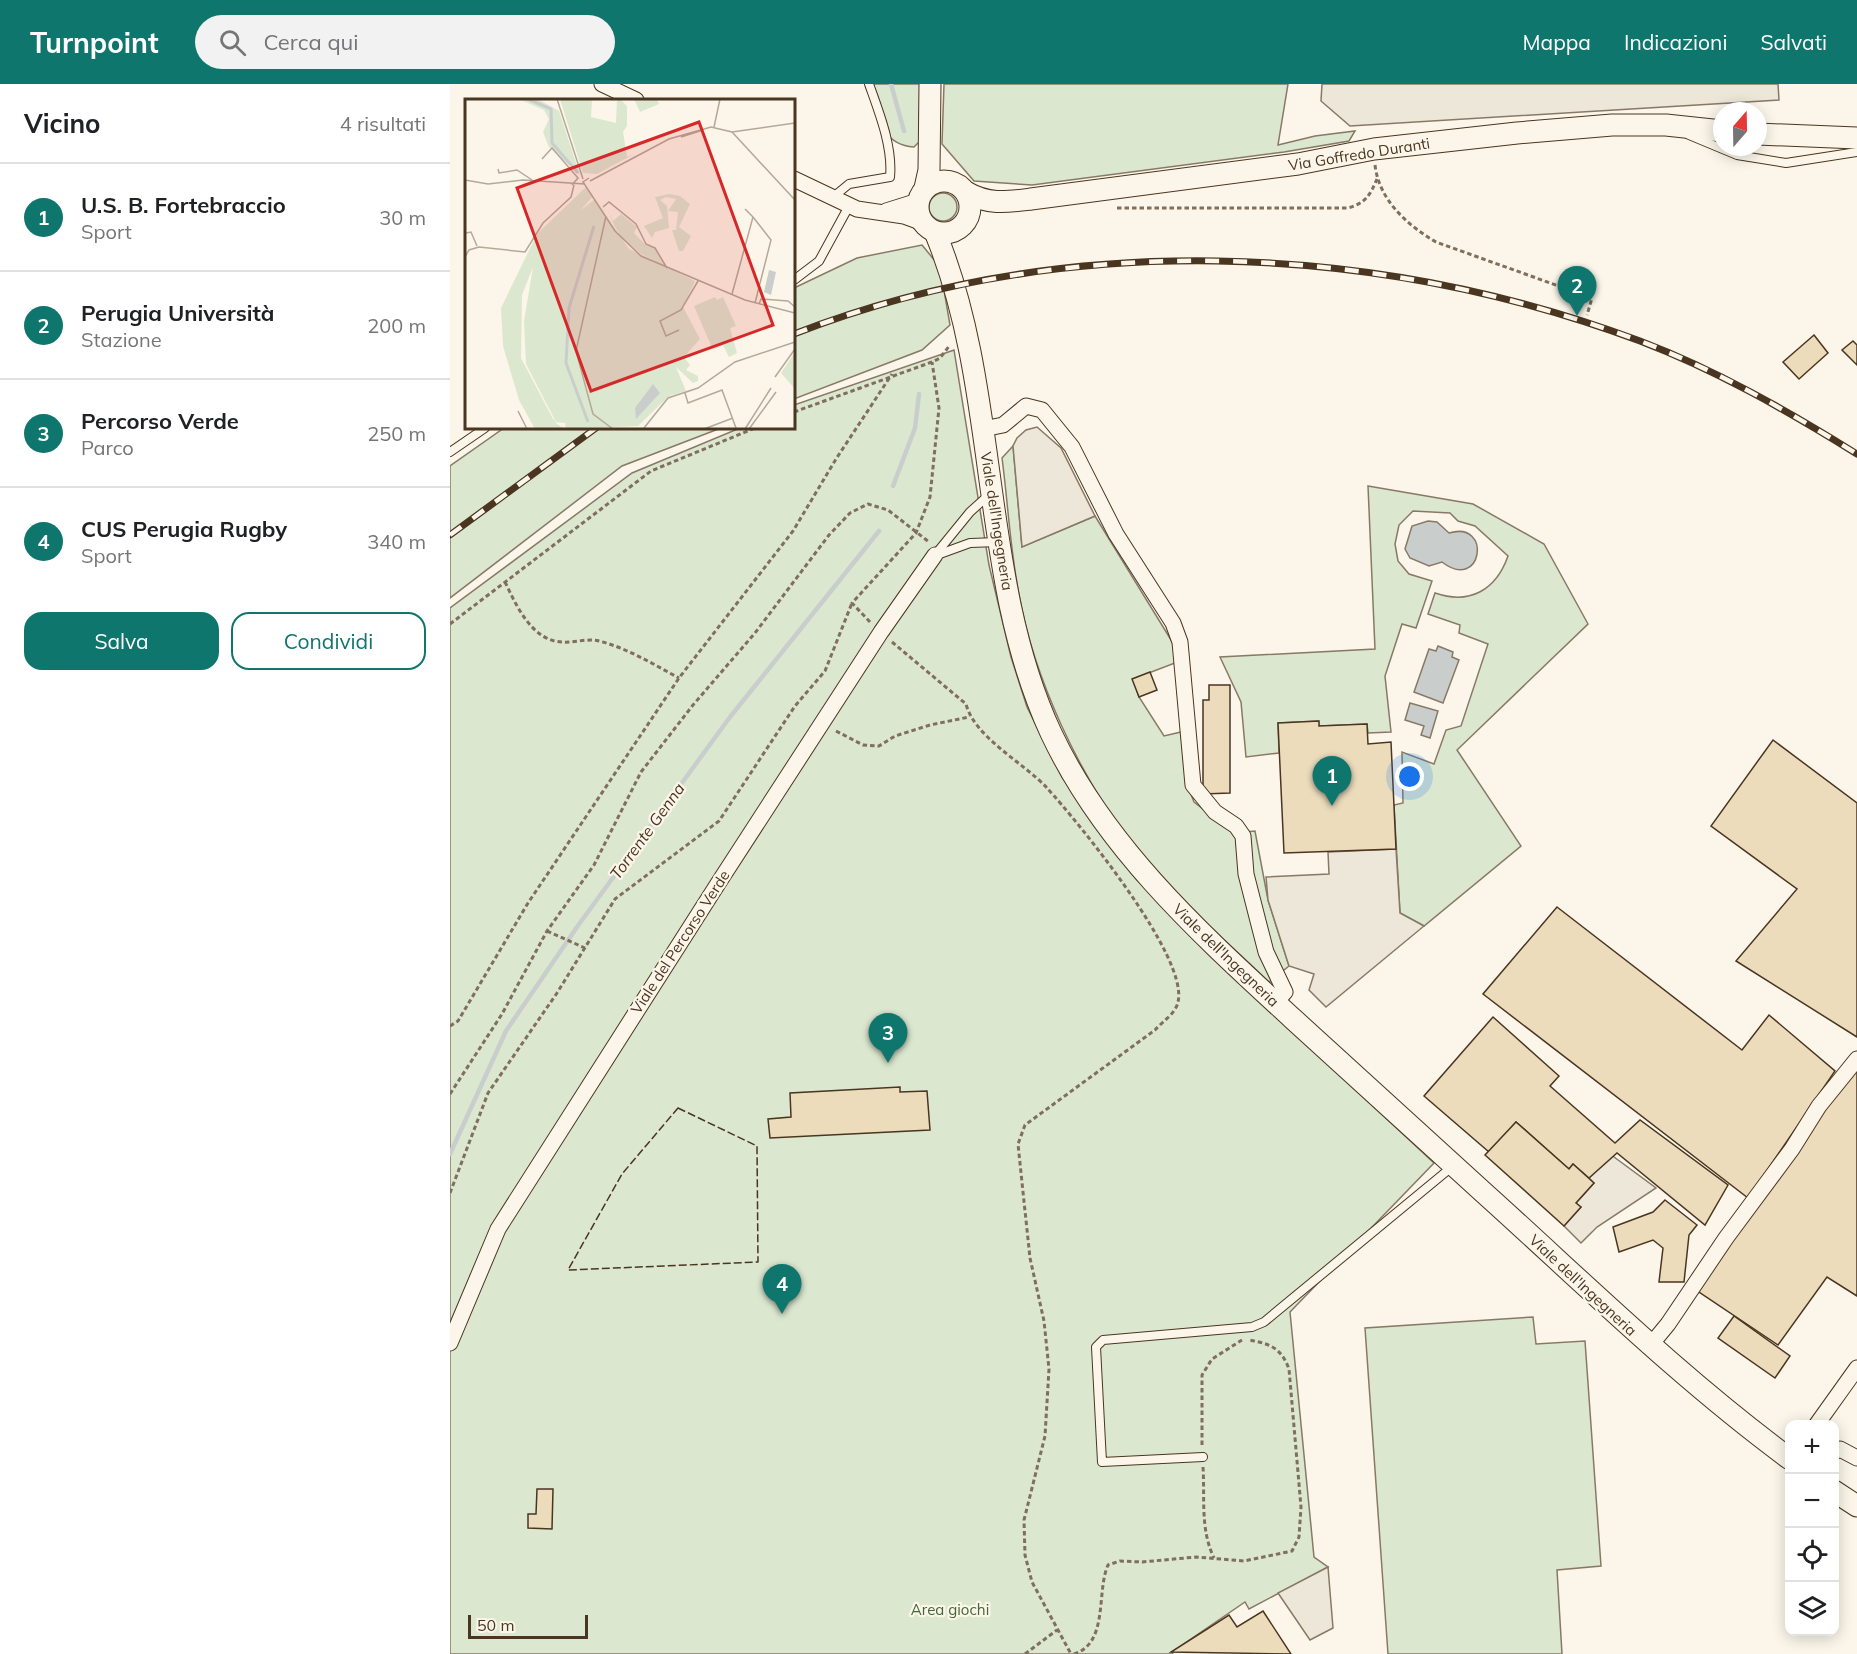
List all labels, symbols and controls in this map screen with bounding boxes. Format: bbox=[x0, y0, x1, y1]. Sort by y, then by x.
search box bbox=[195, 15, 615, 69]
text: Turnpoint bbox=[30, 25, 159, 60]
icon: search bbox=[216, 26, 249, 59]
text: Cerca qui bbox=[264, 28, 359, 56]
text: Mappa bbox=[1523, 29, 1591, 55]
text: Indicazioni bbox=[1624, 29, 1727, 55]
text: Salvati bbox=[1760, 29, 1827, 55]
inset map bbox=[465, 99, 795, 429]
north arrow bbox=[1713, 102, 1767, 156]
text: Vicino bbox=[24, 107, 101, 140]
text: 4 risultati bbox=[340, 111, 426, 136]
street label: Via Goffredo Duranti bbox=[1287, 133, 1431, 175]
text: U.S. B. Fortebraccio bbox=[81, 191, 286, 219]
text: 1 bbox=[38, 205, 50, 230]
text: 30 m bbox=[379, 205, 426, 230]
text: Sport bbox=[81, 219, 132, 244]
pin: 2 bbox=[1558, 266, 1596, 316]
text: Perugia Università bbox=[81, 299, 274, 327]
text: 2 bbox=[38, 313, 50, 338]
text: 200 m bbox=[367, 313, 426, 338]
text: Stazione bbox=[81, 327, 162, 352]
text: Percorso Verde bbox=[81, 407, 239, 435]
text: 3 bbox=[38, 421, 50, 446]
text: 250 m bbox=[367, 421, 426, 446]
text: Parco bbox=[81, 435, 134, 460]
street label: Viale dell'Ingegneria bbox=[977, 450, 1017, 592]
text: CUS Perugia Rugby bbox=[81, 515, 287, 543]
text: 4 bbox=[38, 529, 50, 554]
text: 340 m bbox=[367, 529, 426, 554]
text: Sport bbox=[81, 543, 132, 568]
button: Salva bbox=[24, 612, 219, 670]
button: Condividi bbox=[231, 612, 426, 670]
pin: 1 bbox=[1312, 756, 1352, 806]
your location bbox=[1395, 762, 1424, 791]
water label: Torrente Genna bbox=[605, 779, 689, 883]
street label: Viale del Percorso Verde bbox=[626, 867, 734, 1017]
street label: Viale dell'Ingegneria bbox=[1169, 899, 1283, 1011]
pin: 3 bbox=[868, 1014, 908, 1063]
street label: Viale dell'Ingegneria bbox=[1525, 1230, 1641, 1340]
pin: 4 bbox=[762, 1264, 802, 1314]
map controls bbox=[1785, 1420, 1839, 1636]
button: + bbox=[1785, 1420, 1839, 1474]
button: − bbox=[1785, 1474, 1839, 1528]
button: locate bbox=[1785, 1528, 1839, 1582]
button: layers bbox=[1785, 1582, 1839, 1636]
park label: Area giochi bbox=[911, 1600, 989, 1619]
scale bar bbox=[468, 1612, 588, 1640]
text: 50 m bbox=[477, 1615, 514, 1635]

